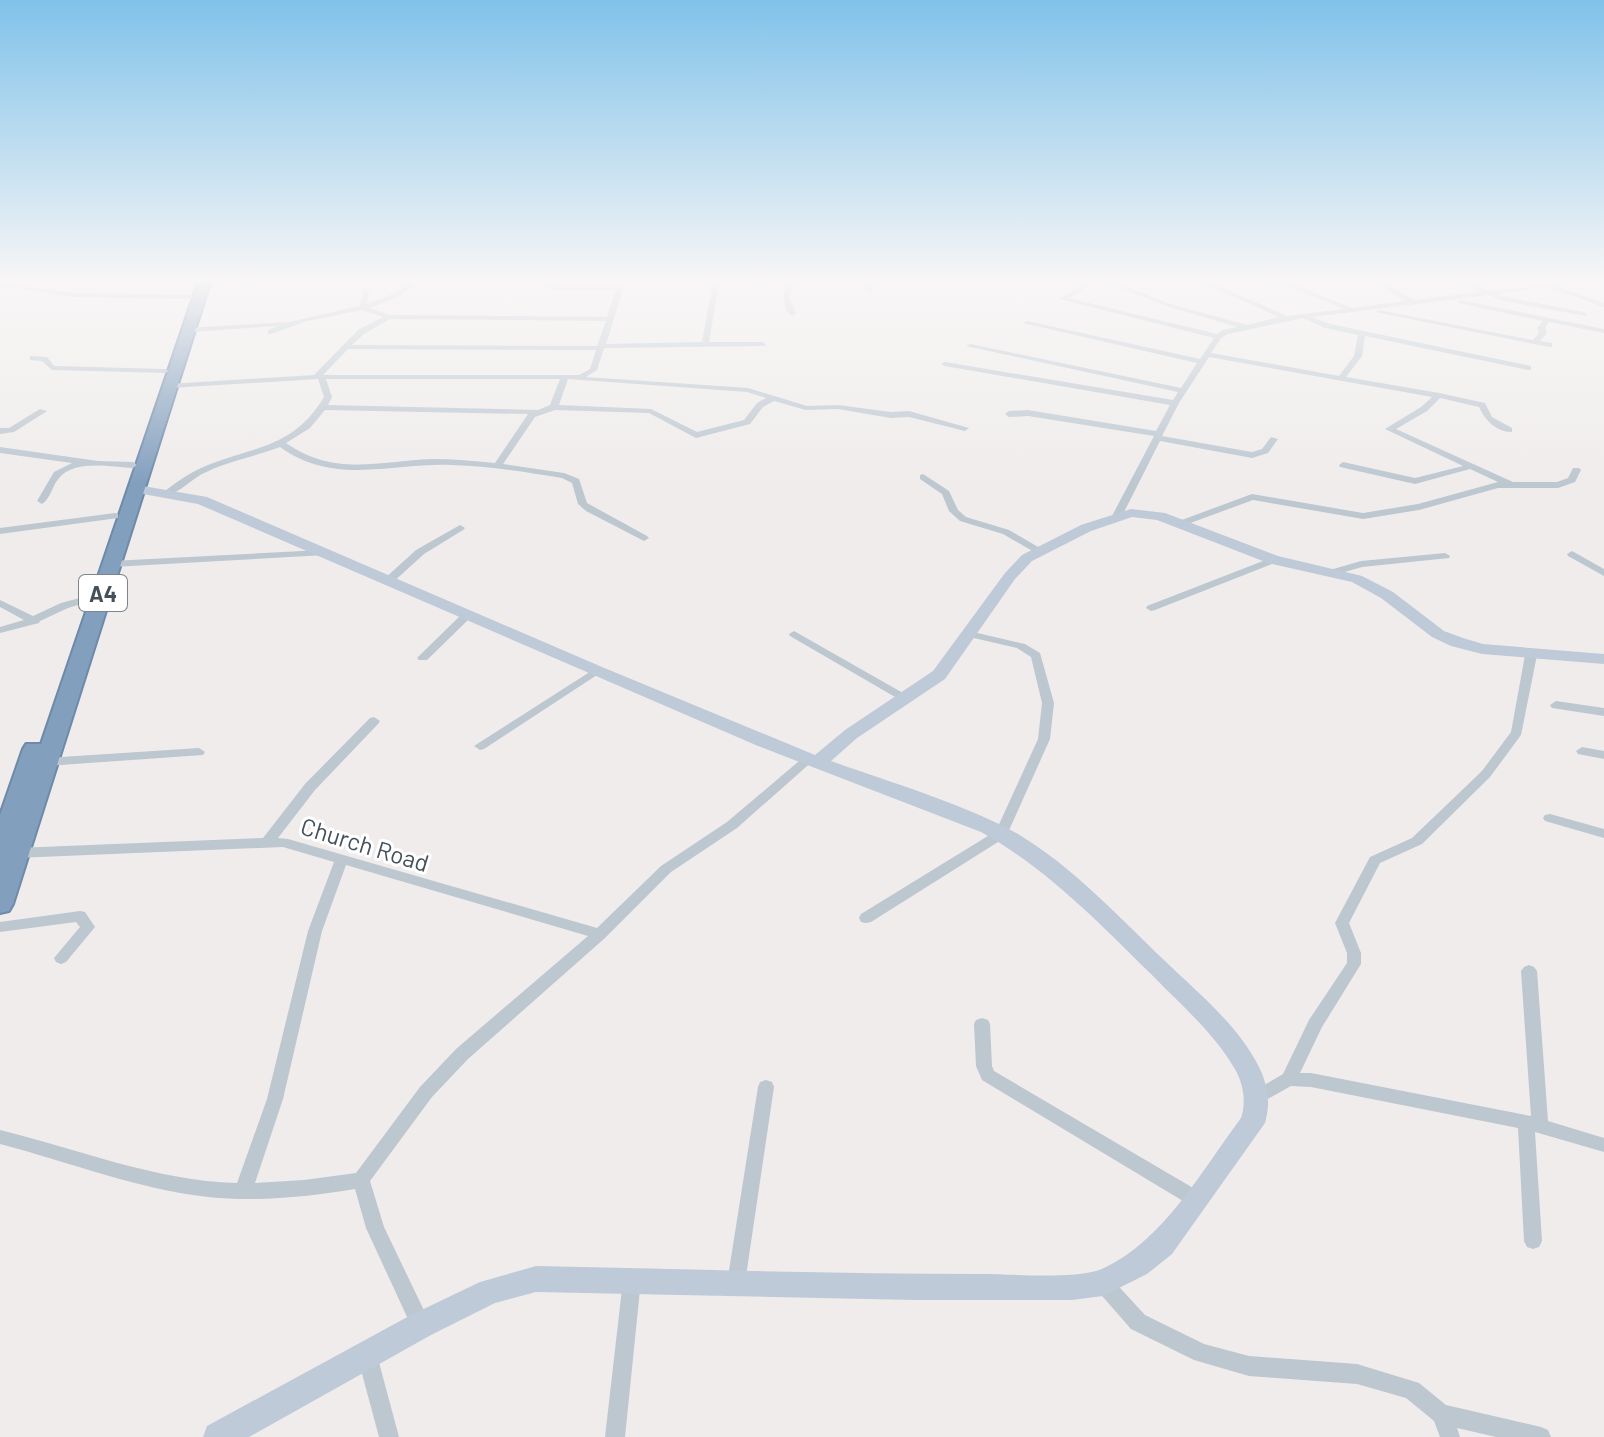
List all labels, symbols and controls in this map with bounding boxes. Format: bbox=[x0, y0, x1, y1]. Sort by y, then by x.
road number: A4 bbox=[79, 575, 127, 611]
street label: Church Road bbox=[298, 811, 432, 877]

